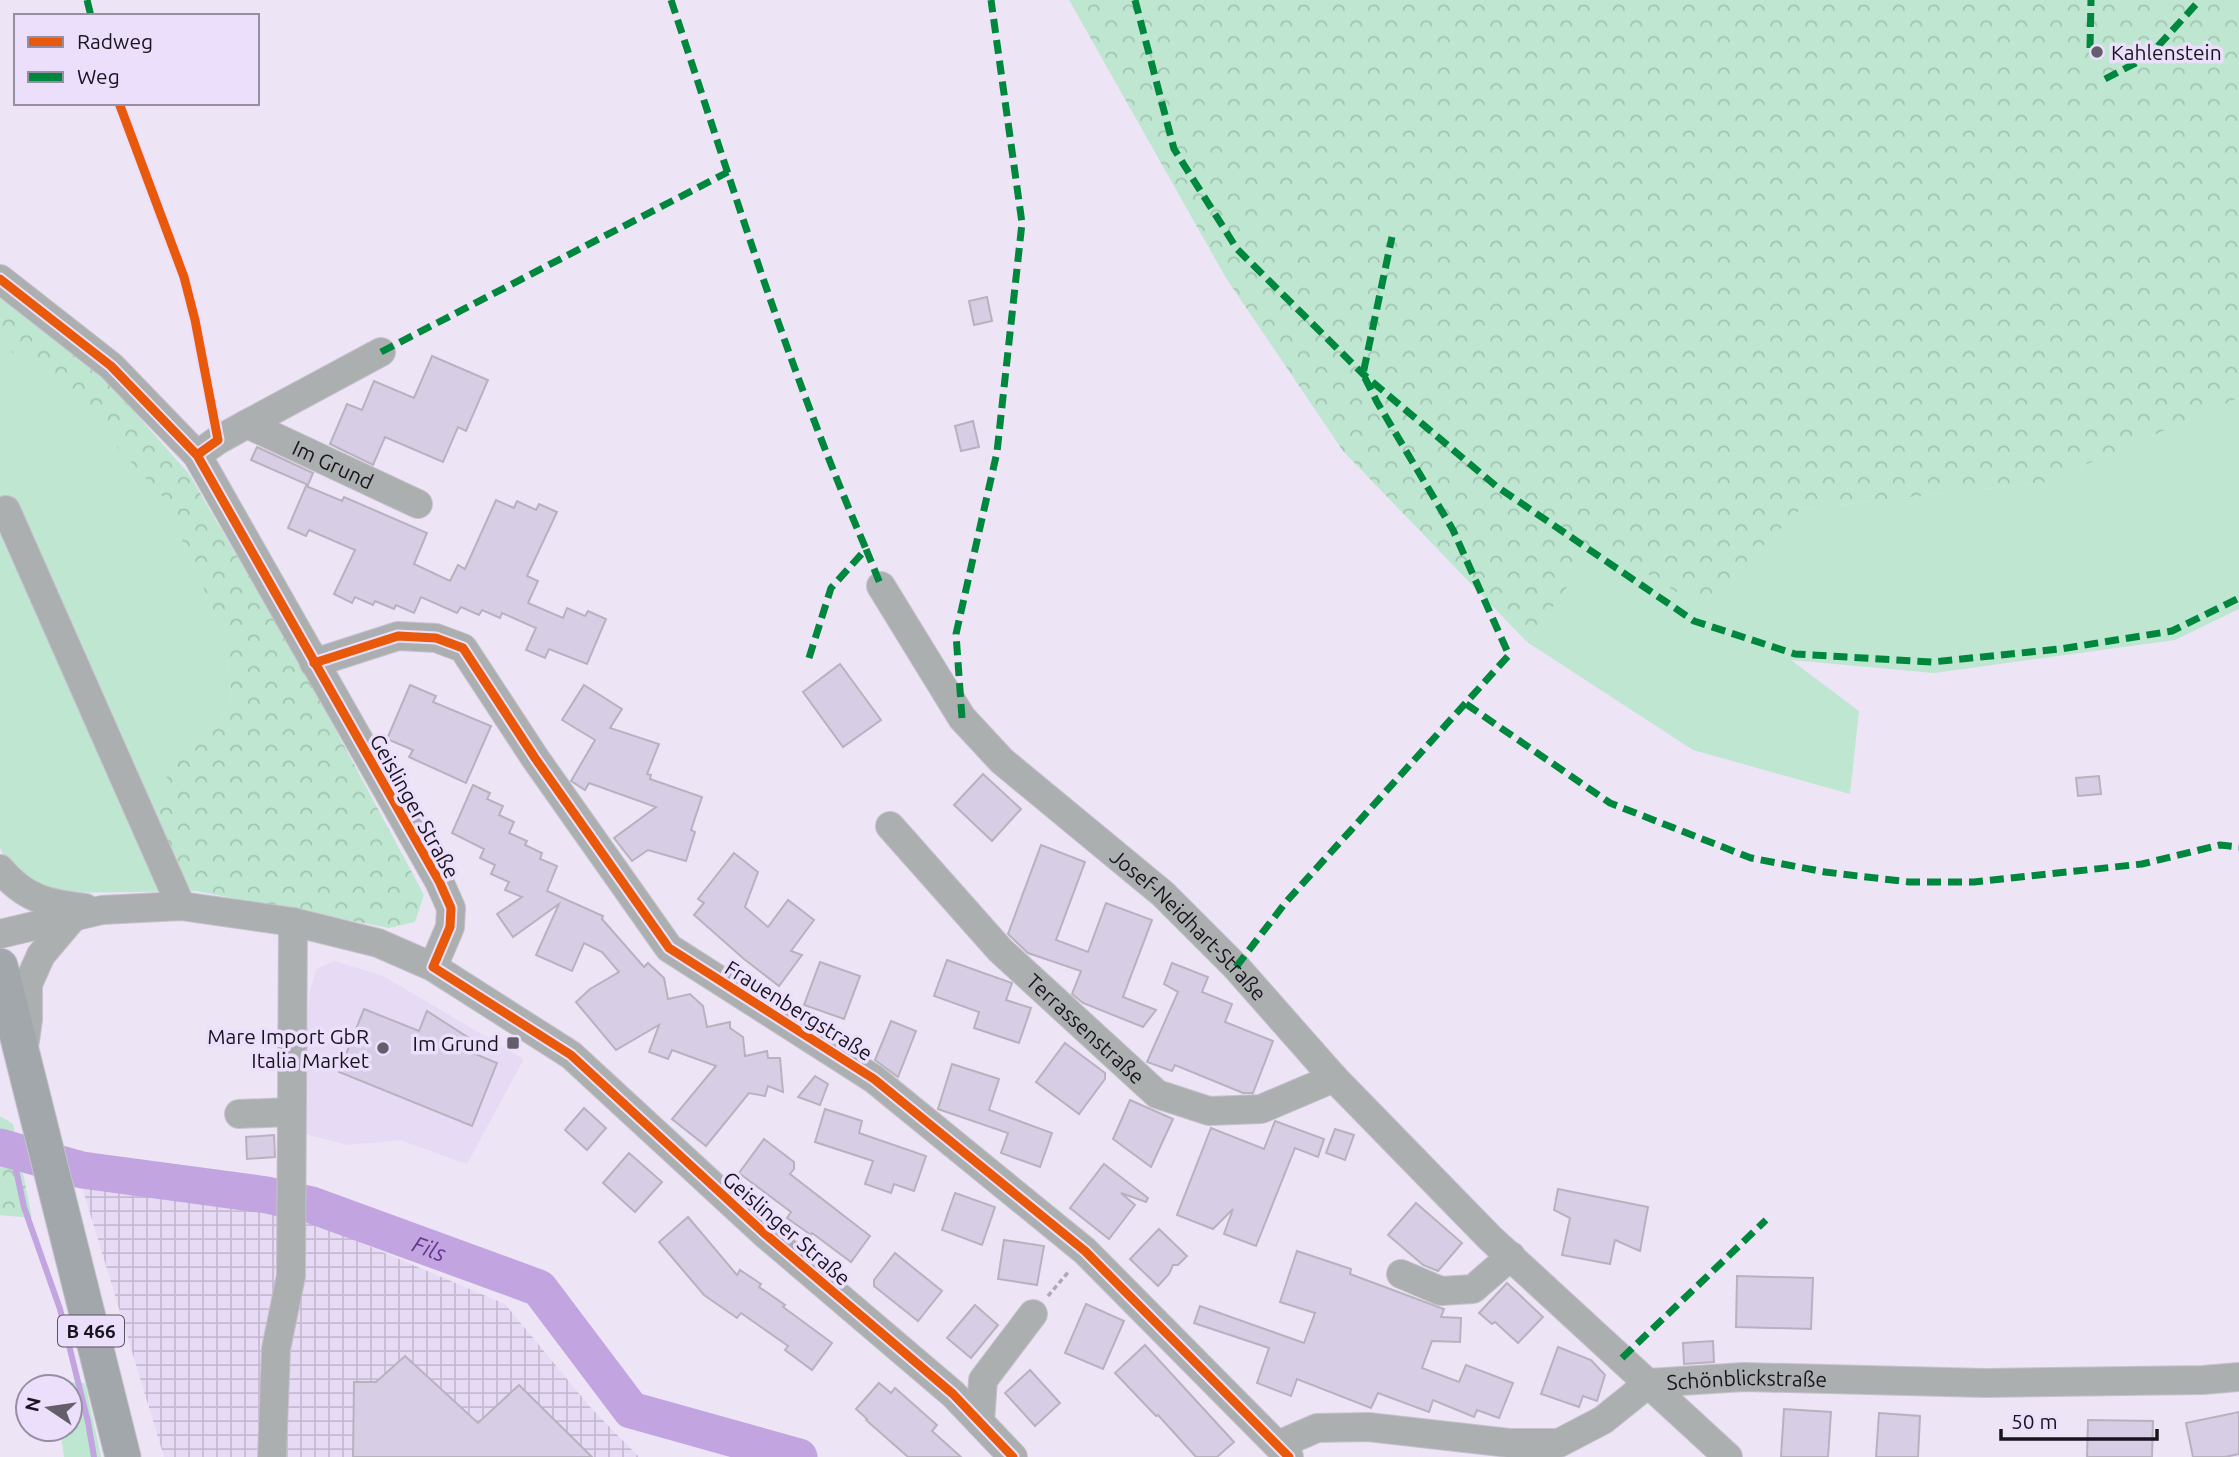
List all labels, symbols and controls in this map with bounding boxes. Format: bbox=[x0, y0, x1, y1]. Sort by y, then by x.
legend bbox=[14, 14, 259, 105]
text: Radweg bbox=[77, 29, 153, 53]
place label: Kahlenstein bbox=[2111, 40, 2222, 64]
marker: Kahlenstein bbox=[2089, 44, 2105, 60]
text: Weg bbox=[77, 64, 120, 88]
street label: Im Grund bbox=[289, 435, 377, 493]
street label: Geislinger Straße bbox=[365, 730, 465, 882]
street label: Josef-Neidhart-Straße bbox=[1106, 844, 1272, 1005]
street label: Frauenbergstraße bbox=[721, 955, 877, 1065]
street label: Terrassenstraße bbox=[1022, 969, 1150, 1089]
place label: Mare Import GbR Italia Market bbox=[207, 1024, 369, 1072]
place label: Im Grund bbox=[413, 1031, 499, 1055]
marker: Im Grund bbox=[505, 1035, 521, 1051]
marker: Mare Import GbR Italia Market bbox=[375, 1040, 391, 1056]
street label: Geislinger Straße bbox=[718, 1166, 856, 1290]
water label: Fils bbox=[409, 1230, 450, 1266]
road number: B 466 bbox=[58, 1316, 124, 1346]
street label: Schönblickstraße bbox=[1666, 1365, 1827, 1394]
north arrow bbox=[14, 1373, 84, 1443]
text: N bbox=[20, 1395, 45, 1414]
scale bar bbox=[2001, 1398, 2157, 1442]
text: 50 m bbox=[2011, 1409, 2058, 1433]

